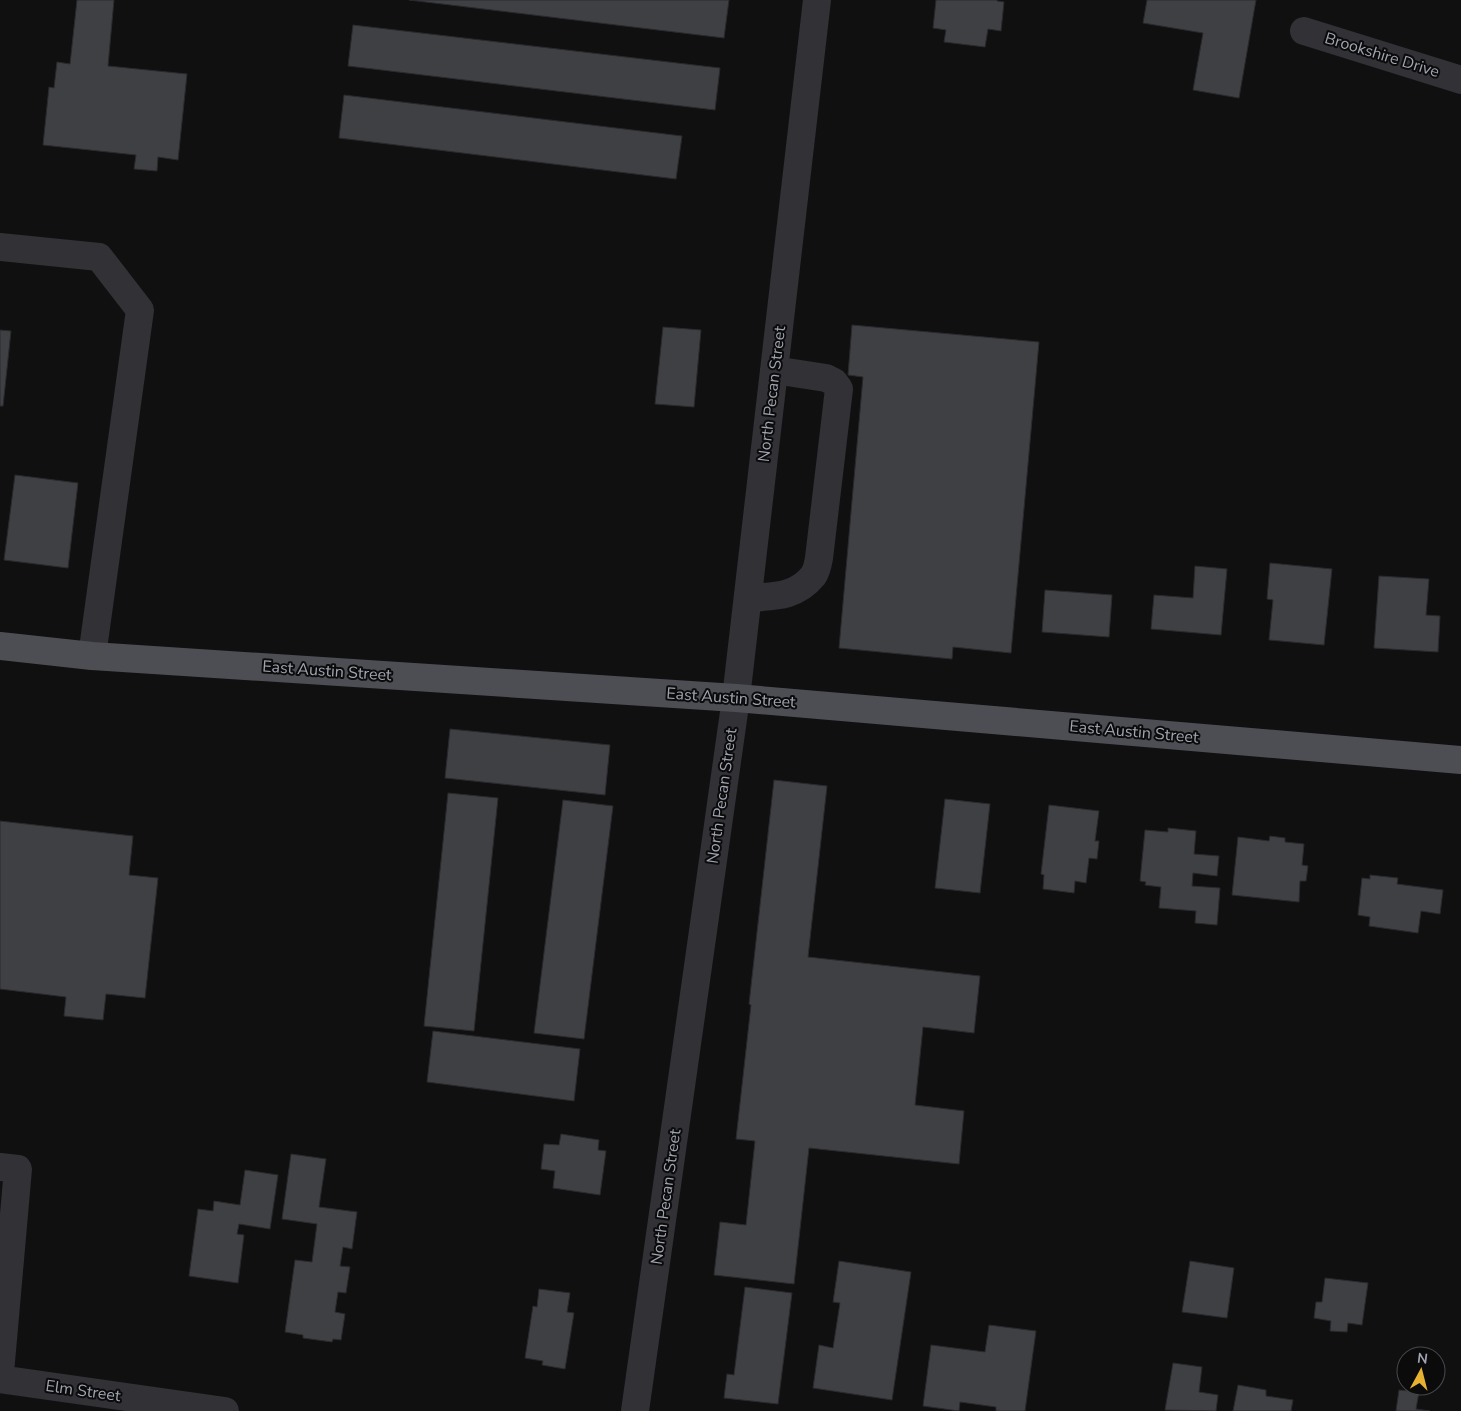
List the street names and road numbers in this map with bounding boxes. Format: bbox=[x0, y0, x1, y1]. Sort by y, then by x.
street label: Brookshire Drive bbox=[1322, 27, 1442, 83]
street label: North Pecan Street bbox=[753, 324, 791, 463]
street label: East Austin Street bbox=[262, 656, 393, 687]
street label: East Austin Street bbox=[666, 683, 797, 714]
street label: East Austin Street bbox=[1069, 715, 1200, 749]
street label: North Pecan Street bbox=[702, 726, 742, 865]
street label: North Pecan Street bbox=[646, 1127, 686, 1266]
street label: Elm Street bbox=[44, 1375, 122, 1407]

